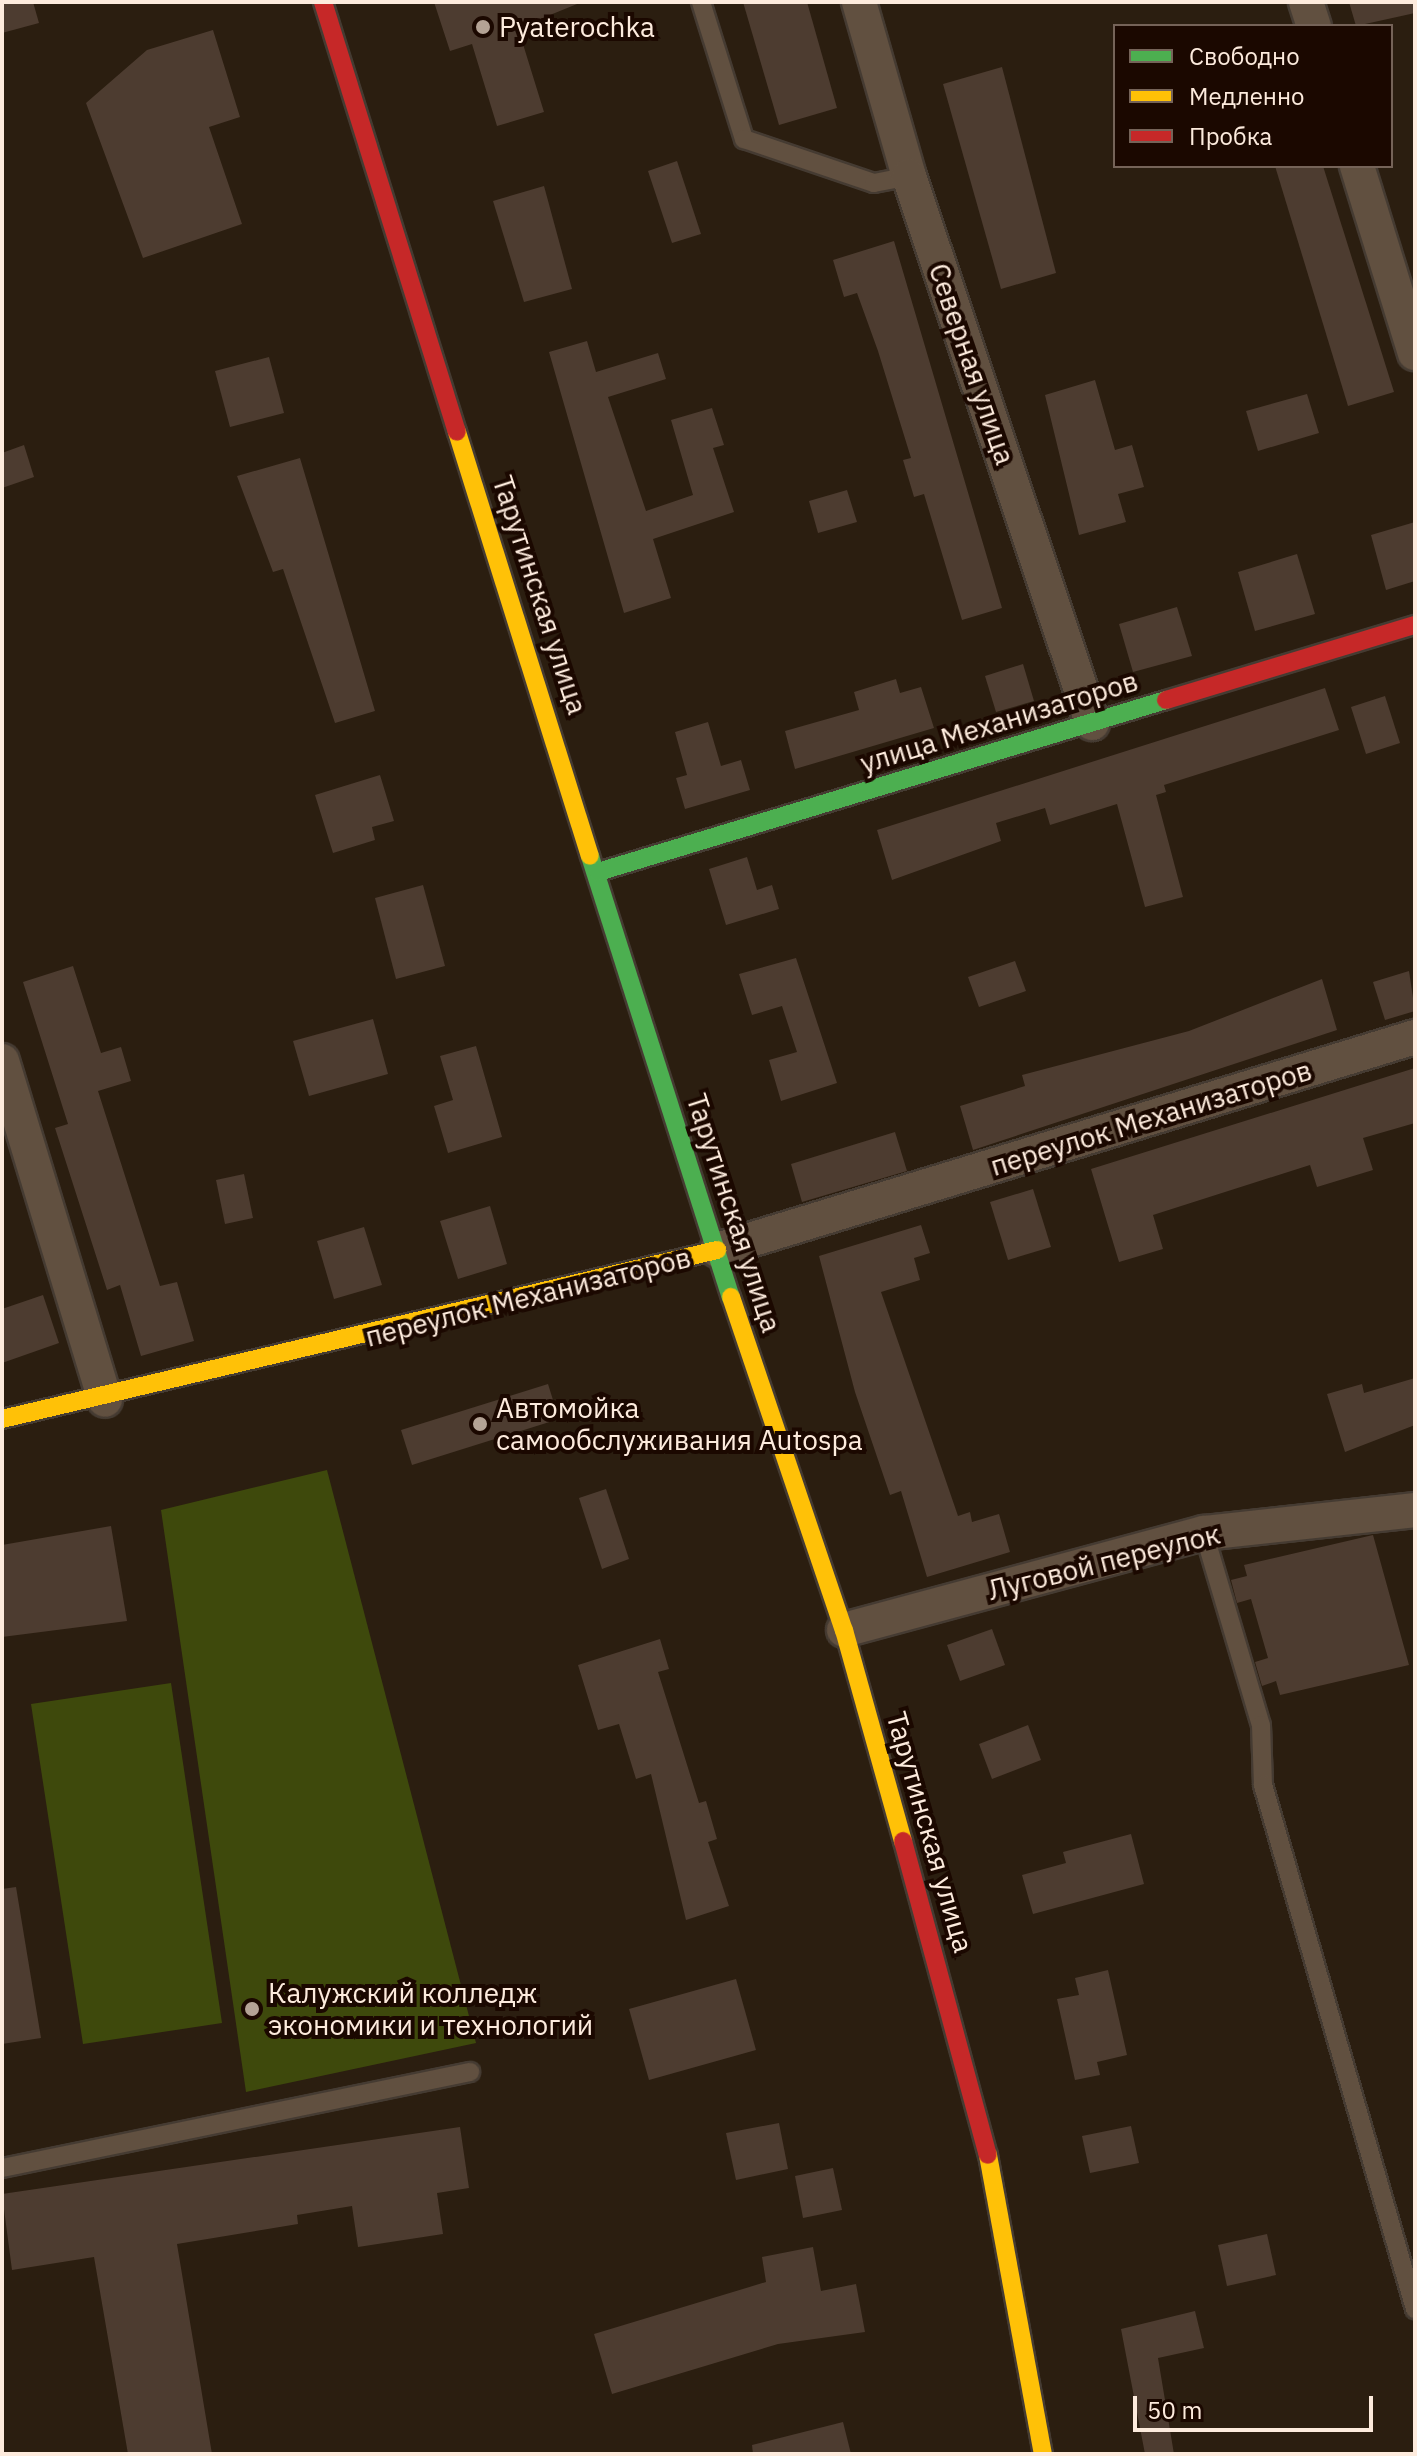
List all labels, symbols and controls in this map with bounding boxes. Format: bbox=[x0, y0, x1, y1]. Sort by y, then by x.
place label: Pyaterochka bbox=[499, 10, 655, 44]
marker: Pyaterochka bbox=[474, 18, 492, 36]
legend bbox=[1113, 24, 1393, 168]
text: Свободно bbox=[1189, 40, 1300, 72]
text: Медленно bbox=[1189, 80, 1305, 112]
text: Пробка bbox=[1189, 120, 1272, 152]
street label: Северная улица bbox=[922, 259, 1022, 469]
street label: Тарутинская улица bbox=[486, 472, 594, 718]
street label: улица Механизаторов bbox=[856, 664, 1142, 780]
street label: переулок Механизаторов bbox=[986, 1053, 1316, 1183]
street label: Тарутинская улица bbox=[680, 1090, 788, 1336]
street label: переулок Механизаторов bbox=[362, 1240, 694, 1354]
place label: Автомойка самообслуживания Autospa bbox=[496, 1391, 863, 1457]
marker: Автомойка самообслуживания Autospa bbox=[471, 1415, 489, 1433]
street label: Луговой переулок bbox=[984, 1517, 1224, 1607]
street label: Тарутинская улица bbox=[880, 1708, 980, 1956]
place label: Калужский колледж экономики и технологий bbox=[268, 1976, 593, 2042]
marker: Калужский колледж экономики и технологий bbox=[243, 2000, 261, 2018]
scale bar bbox=[1137, 2380, 1377, 2430]
text: 50 m bbox=[1147, 2394, 1202, 2426]

